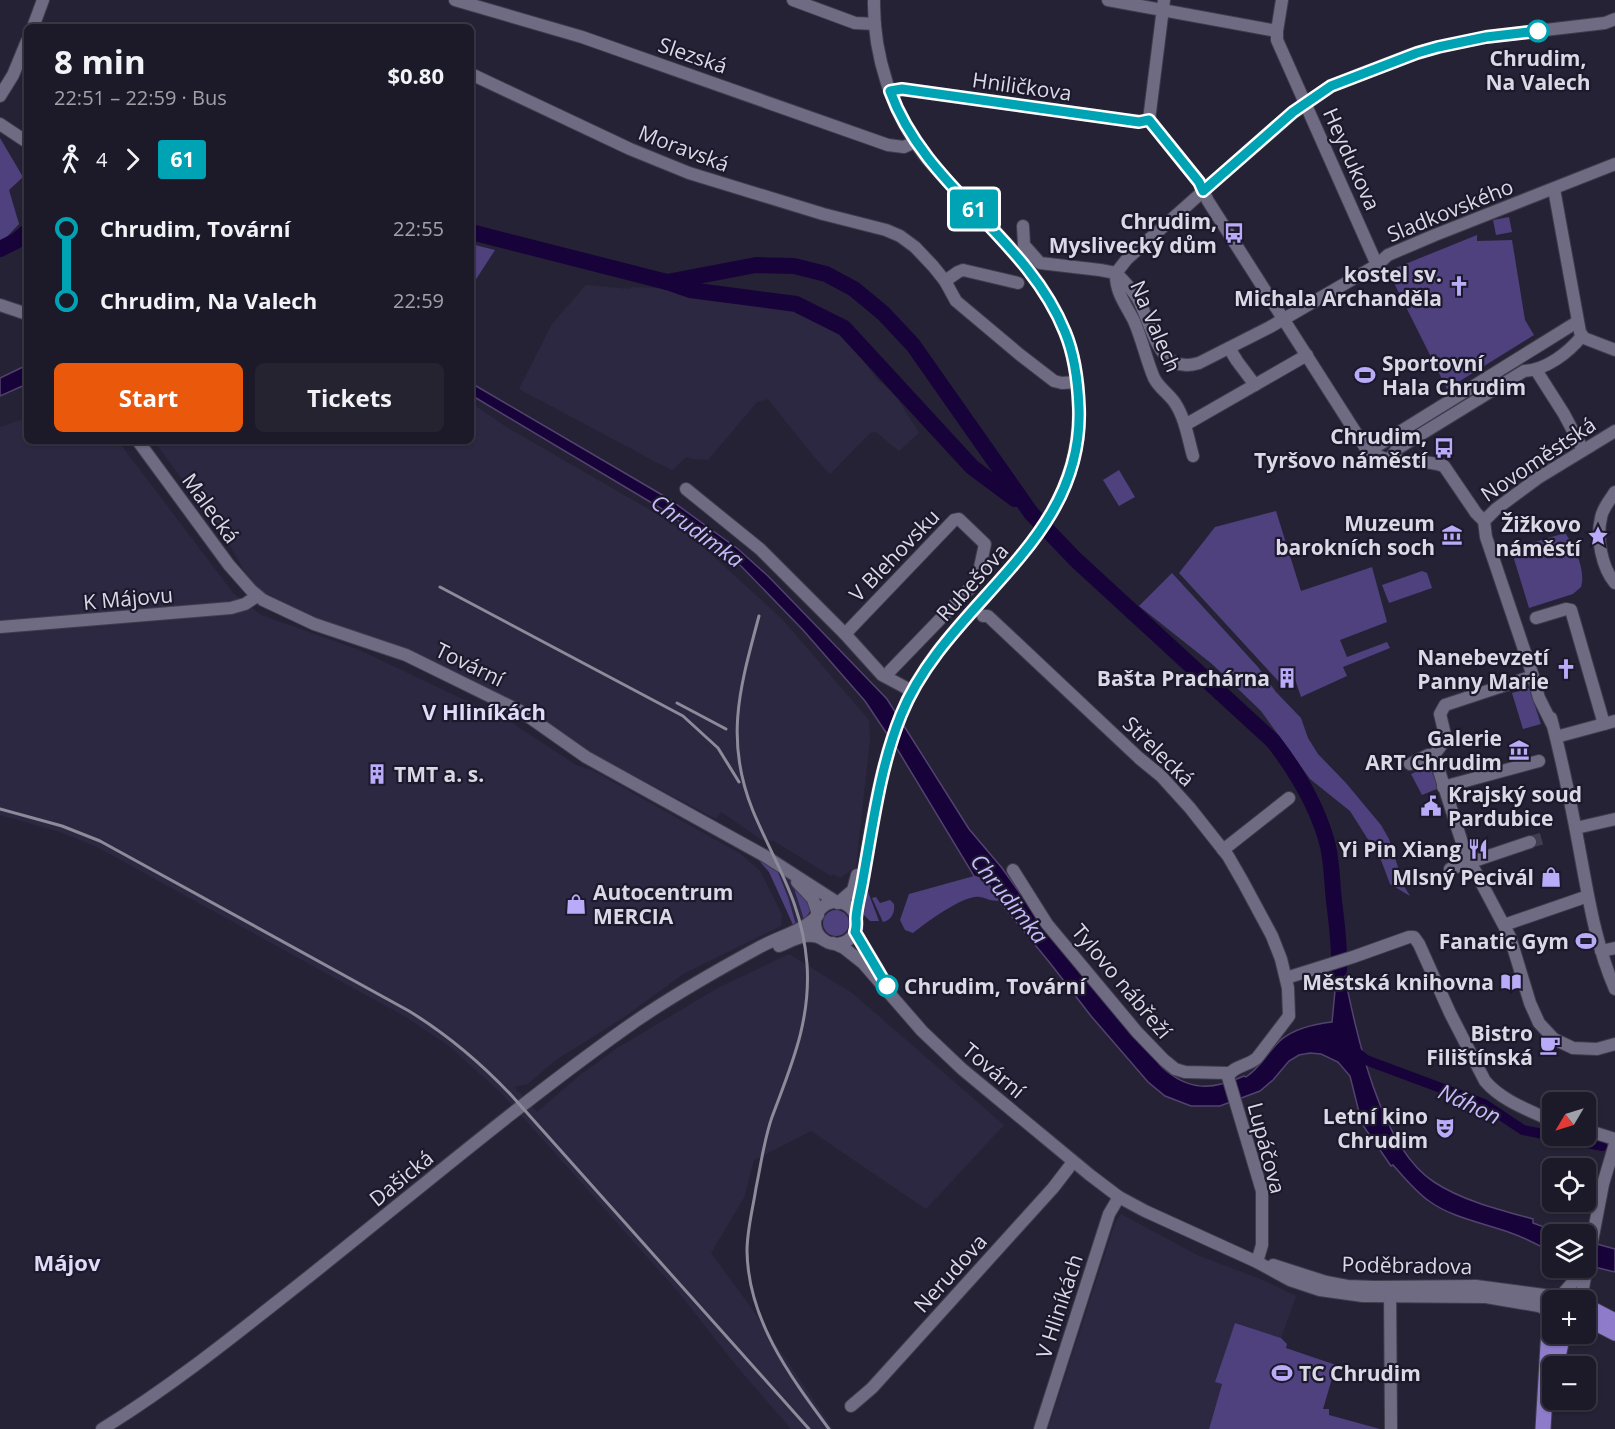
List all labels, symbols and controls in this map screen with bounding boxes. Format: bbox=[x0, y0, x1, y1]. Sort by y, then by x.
marker: Chrudim, Na Valech bbox=[1527, 20, 1549, 42]
street label: Slezská bbox=[655, 30, 731, 80]
text: 8 min bbox=[54, 39, 146, 84]
place label: Chrudim, Na Valech bbox=[1486, 44, 1590, 96]
text: $0.80 bbox=[387, 60, 444, 90]
street label: Hniličkova bbox=[970, 65, 1074, 107]
text: 22:51 – 22:59 · Bus bbox=[54, 84, 227, 111]
street label: Heydukova bbox=[1317, 103, 1387, 215]
street label: Moravská bbox=[635, 118, 733, 178]
icon: walk bbox=[54, 143, 87, 176]
icon: forward bbox=[116, 143, 149, 176]
text: 61 bbox=[170, 145, 194, 173]
text: 4 bbox=[96, 146, 107, 173]
street label: Sladkovského bbox=[1383, 172, 1517, 248]
line badge: 61 bbox=[947, 190, 1001, 228]
text: 61 bbox=[962, 195, 986, 223]
place label: Chrudim, Myslivecký dům bbox=[1049, 207, 1217, 259]
text: Chrudim, Tovární bbox=[100, 213, 290, 243]
text: 22:55 bbox=[393, 215, 444, 242]
bus stop icon: Chrudim, Myslivecký dům bbox=[1222, 221, 1246, 245]
place label: kostel sv. Michala Archanděla bbox=[1234, 260, 1442, 312]
church icon: kostel sv. Michala Archanděla bbox=[1447, 274, 1471, 298]
street label: Na Valech bbox=[1124, 276, 1188, 376]
text: Chrudim, Na Valech bbox=[100, 285, 317, 315]
text: 22:59 bbox=[393, 287, 444, 314]
place label: Sportovní Hala Chrudim bbox=[1382, 349, 1526, 401]
button: Start bbox=[54, 363, 243, 432]
button: Tickets bbox=[255, 363, 444, 432]
sports icon: Sportovní Hala Chrudim bbox=[1353, 363, 1377, 387]
street label: Novoměstská bbox=[1475, 410, 1601, 508]
place label: Chrudim, Tyršovo náměstí bbox=[1254, 422, 1429, 474]
bus stop icon: Chrudim, Tyršovo náměstí bbox=[1432, 436, 1456, 460]
street label: Malecká bbox=[176, 467, 246, 549]
water label: Chrudimka bbox=[646, 486, 750, 574]
street label: V Blehovsku bbox=[843, 503, 945, 607]
place label: Muzeum barokních soch bbox=[1275, 509, 1435, 561]
place label: Žižkovo náměstí bbox=[1496, 510, 1583, 562]
museum icon: Muzeum barokních soch bbox=[1440, 523, 1464, 547]
place icon: Žižkovo náměstí bbox=[1586, 524, 1610, 548]
street label: Rubešova bbox=[930, 537, 1014, 627]
street label: K Májovu bbox=[82, 580, 174, 616]
street label: Tovární bbox=[431, 635, 510, 693]
place label: Nanebevzetí Panny Marie bbox=[1417, 643, 1551, 695]
church icon: Nanebevzetí Panny Marie bbox=[1554, 657, 1578, 681]
place label: Bašta Prachárna bbox=[1097, 664, 1270, 692]
building icon: Bašta Prachárna bbox=[1275, 666, 1299, 690]
district label: V Hliníkách bbox=[422, 696, 546, 726]
street label: Střelecká bbox=[1117, 710, 1201, 792]
place label: Galerie ART Chrudim bbox=[1365, 724, 1502, 776]
museum icon: Galerie ART Chrudim bbox=[1507, 738, 1531, 762]
place label: TMT a. s. bbox=[394, 760, 484, 788]
building icon: TMT a. s. bbox=[365, 762, 389, 786]
place label: Krajský soud Pardubice bbox=[1448, 780, 1582, 832]
public building icon: Krajský soud Pardubice bbox=[1419, 794, 1443, 818]
place label: Yi Pin Xiang bbox=[1338, 835, 1461, 863]
restaurant icon: Yi Pin Xiang bbox=[1466, 837, 1490, 861]
water label: Chrudimka bbox=[964, 847, 1056, 949]
place label: Mlsný Pecivál bbox=[1392, 863, 1534, 891]
shop icon: Mlsný Pecivál bbox=[1539, 865, 1563, 889]
place label: Autocentrum MERCIA bbox=[593, 878, 734, 930]
shop icon: Autocentrum MERCIA bbox=[564, 892, 588, 916]
street label: Tylovo nábřeží bbox=[1066, 918, 1179, 1045]
place label: Fanatic Gym bbox=[1439, 927, 1569, 955]
sports icon: Fanatic Gym bbox=[1574, 929, 1598, 953]
place label: Městská knihovna bbox=[1302, 968, 1494, 996]
library icon: Městská knihovna bbox=[1499, 970, 1523, 994]
place label: Chrudim, Tovární bbox=[904, 972, 1087, 1000]
marker: Chrudim, Tovární bbox=[876, 975, 898, 997]
place label: Bistro Filištínská bbox=[1426, 1019, 1533, 1071]
cafe icon: Bistro Filištínská bbox=[1538, 1033, 1562, 1057]
street label: Tovární bbox=[957, 1036, 1032, 1105]
water label: Náhon bbox=[1434, 1076, 1506, 1130]
north arrow bbox=[1542, 1092, 1596, 1146]
map controls bbox=[1542, 1092, 1596, 1410]
street label: Lupáčova bbox=[1241, 1099, 1293, 1197]
place label: Letní kino Chrudim bbox=[1323, 1102, 1428, 1154]
theatre icon: Letní kino Chrudim bbox=[1433, 1116, 1457, 1140]
street label: Dašická bbox=[363, 1144, 439, 1212]
button: locate bbox=[1542, 1158, 1596, 1212]
button: layers bbox=[1542, 1224, 1596, 1278]
street label: Nerudova bbox=[907, 1228, 993, 1318]
district label: Májov bbox=[34, 1247, 101, 1277]
street label: V Hliníkách bbox=[1029, 1250, 1089, 1362]
street label: Poděbradova bbox=[1341, 1250, 1473, 1280]
button: + bbox=[1542, 1290, 1596, 1344]
button: − bbox=[1542, 1356, 1596, 1410]
place label: TC Chrudim bbox=[1299, 1359, 1421, 1387]
sports icon: TC Chrudim bbox=[1270, 1361, 1294, 1385]

